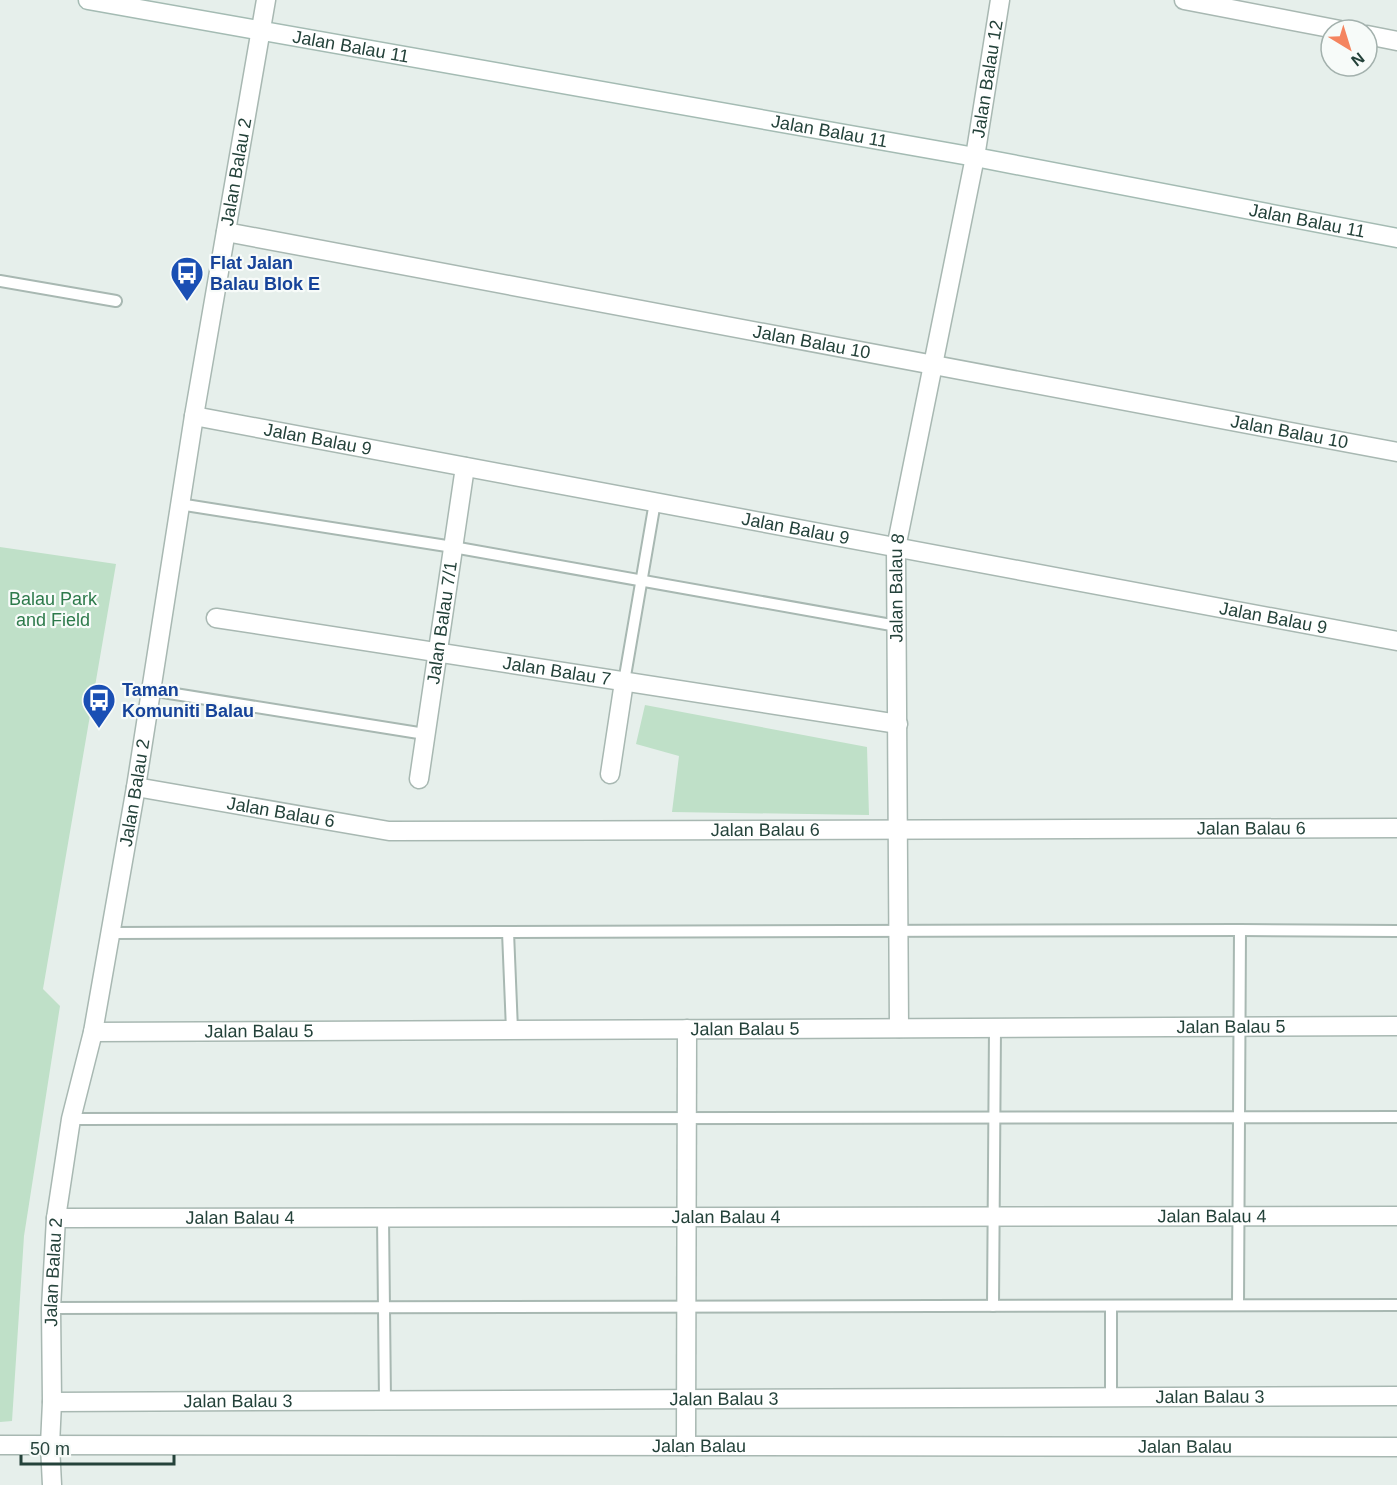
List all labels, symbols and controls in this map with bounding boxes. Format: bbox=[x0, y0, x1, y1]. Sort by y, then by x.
street label: Jalan Balau 12 bbox=[968, 18, 1007, 139]
north arrow bbox=[1319, 18, 1379, 78]
street label: Jalan Balau 11 bbox=[291, 26, 411, 67]
text: N bbox=[1348, 49, 1368, 70]
street label: Jalan Balau 11 bbox=[770, 111, 889, 151]
street label: Jalan Balau 2 bbox=[217, 117, 255, 227]
street label: Jalan Balau 11 bbox=[1247, 200, 1367, 242]
place label: Flat Jalan Balau Blok E bbox=[210, 253, 320, 294]
bus stop icon: Flat Jalan Balau Blok E bbox=[169, 255, 205, 302]
street label: Jalan Balau 10 bbox=[751, 321, 872, 363]
street label: Jalan Balau 10 bbox=[1229, 411, 1350, 453]
street label: Jalan Balau 9 bbox=[262, 419, 373, 459]
street label: Jalan Balau 9 bbox=[740, 509, 851, 548]
street label: Jalan Balau 8 bbox=[886, 532, 909, 643]
street label: Jalan Balau 7/1 bbox=[423, 560, 461, 686]
park label: Balau Park and Field bbox=[9, 589, 98, 630]
street label: Jalan Balau 9 bbox=[1218, 598, 1329, 638]
street label: Jalan Balau 7 bbox=[501, 653, 612, 689]
place label: Taman Komuniti Balau bbox=[122, 680, 254, 721]
bus stop icon: Taman Komuniti Balau bbox=[81, 682, 117, 729]
street label: Jalan Balau 2 bbox=[116, 737, 153, 848]
street label: Jalan Balau 6 bbox=[225, 793, 336, 831]
street label: Jalan Balau 6 bbox=[1197, 818, 1306, 839]
street label: Jalan Balau 6 bbox=[711, 820, 820, 840]
street label: Jalan Balau 5 bbox=[1176, 1017, 1286, 1037]
street label: Jalan Balau 5 bbox=[690, 1019, 800, 1039]
street label: Jalan Balau 5 bbox=[204, 1021, 314, 1041]
street label: Jalan Balau 4 bbox=[1157, 1206, 1267, 1226]
street label: Jalan Balau 4 bbox=[671, 1207, 781, 1227]
street label: Jalan Balau 4 bbox=[185, 1208, 295, 1228]
street label: Jalan Balau 2 bbox=[41, 1217, 66, 1327]
street label: Jalan Balau 3 bbox=[1155, 1387, 1265, 1407]
street label: Jalan Balau 3 bbox=[669, 1389, 779, 1409]
street label: Jalan Balau 3 bbox=[183, 1391, 293, 1411]
scale bar bbox=[21, 1428, 174, 1466]
street label: Jalan Balau bbox=[652, 1436, 746, 1456]
street label: Jalan Balau bbox=[1138, 1437, 1232, 1457]
text: 50 m bbox=[30, 1439, 70, 1459]

